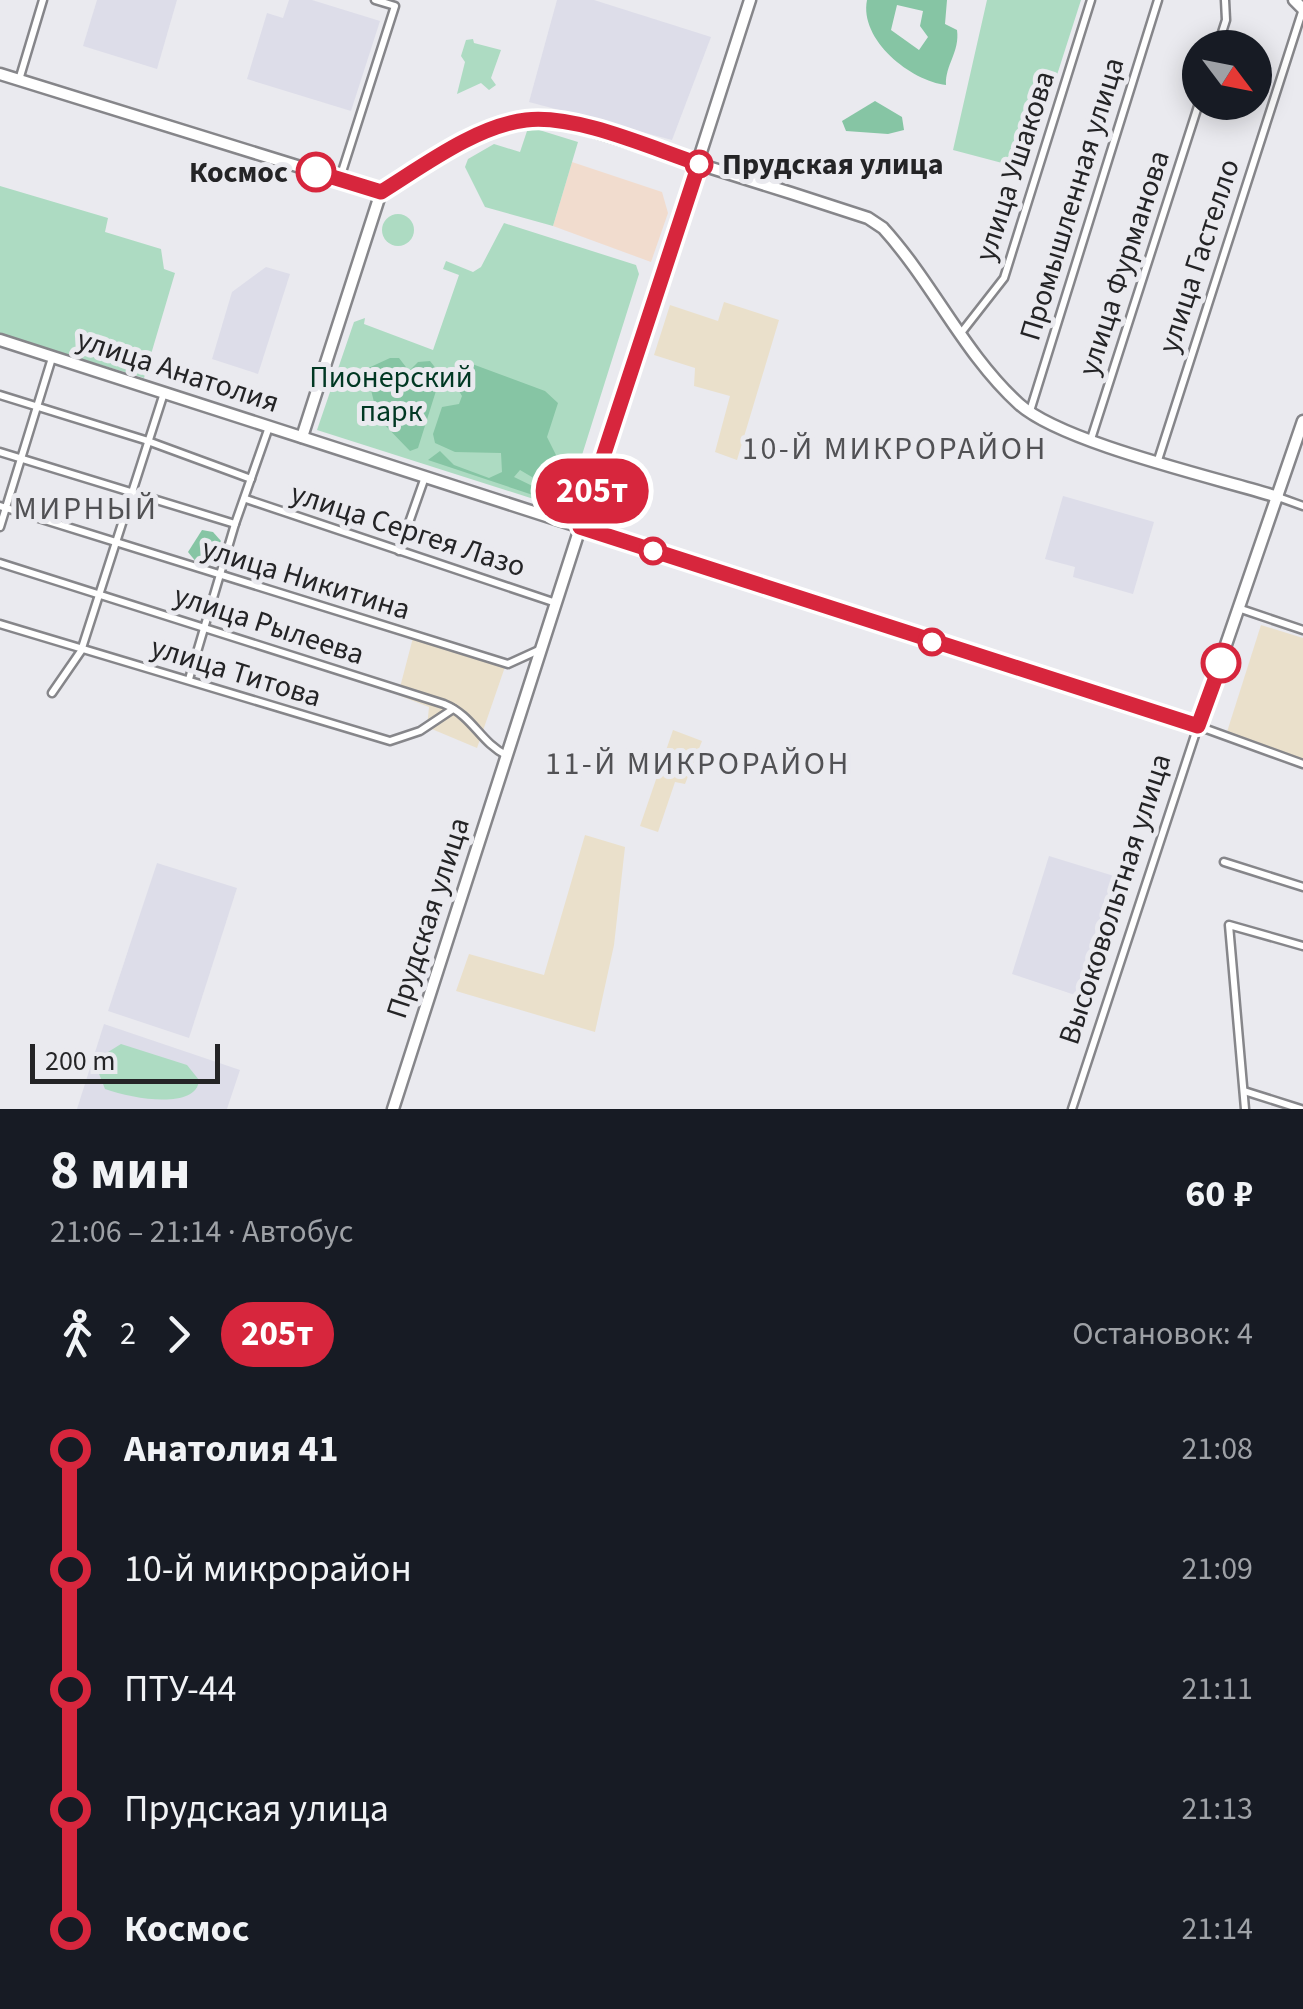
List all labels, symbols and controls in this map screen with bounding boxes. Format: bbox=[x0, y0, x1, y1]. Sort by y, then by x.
north arrow bbox=[1182, 30, 1272, 120]
map controls bbox=[1182, 30, 1272, 120]
street label: Промышленная улица bbox=[1009, 52, 1135, 346]
street label: улица Ушакова bbox=[964, 65, 1066, 267]
place label: Прудская улица bbox=[722, 143, 944, 186]
street label: улица Фурманова bbox=[1067, 145, 1181, 381]
place label: Космос bbox=[189, 151, 288, 194]
marker: Прудская улица bbox=[686, 151, 712, 177]
marker: Космос bbox=[297, 153, 335, 191]
street label: улица Гастелло bbox=[1147, 153, 1251, 359]
street label: улица Анатолия bbox=[71, 318, 285, 424]
park label: Пионерский парк bbox=[309, 356, 473, 433]
district label: 10-Й МИКРОРАЙОН bbox=[742, 426, 1048, 472]
line badge: 205т bbox=[522, 458, 662, 524]
text: 205т bbox=[556, 466, 628, 516]
street label: улица Сергея Лазо bbox=[285, 472, 531, 588]
district label: МИРНЫЙ bbox=[14, 486, 158, 532]
street label: улица Никитина bbox=[197, 527, 415, 631]
unlabelled marker bbox=[640, 538, 666, 564]
street label: улица Рылеева bbox=[168, 574, 370, 676]
street label: улица Титова bbox=[145, 626, 327, 718]
unlabelled marker bbox=[919, 629, 945, 655]
unlabelled marker bbox=[1202, 644, 1240, 682]
district label: 11-Й МИКРОРАЙОН bbox=[545, 741, 851, 787]
street label: Высоковольтная улица bbox=[1048, 748, 1182, 1050]
street label: Прудская улица bbox=[375, 812, 481, 1024]
scale bar bbox=[30, 1039, 220, 1084]
text: 200 m bbox=[45, 1041, 116, 1081]
text: 8 мин bbox=[50, 1132, 190, 1210]
text: 60 ₽ bbox=[1185, 1167, 1253, 1221]
text: 21:06 – 21:14 · Автобус bbox=[50, 1209, 353, 1255]
icon: walk bbox=[50, 1307, 105, 1362]
icon: forward bbox=[151, 1307, 206, 1362]
text: 205т bbox=[241, 1309, 314, 1359]
text: 2 bbox=[120, 1311, 136, 1357]
text: Остановок: 4 bbox=[1072, 1311, 1253, 1357]
text: Анатолия 41 bbox=[124, 1422, 339, 1476]
text: 21:08 bbox=[1181, 1426, 1253, 1472]
text: 10-й микрорайон bbox=[124, 1542, 412, 1596]
text: 21:09 bbox=[1181, 1546, 1253, 1592]
text: ПТУ-44 bbox=[124, 1662, 236, 1716]
text: 21:11 bbox=[1181, 1666, 1253, 1712]
text: Прудская улица bbox=[124, 1782, 389, 1836]
text: 21:13 bbox=[1181, 1786, 1253, 1832]
text: Космос bbox=[124, 1902, 249, 1956]
text: 21:14 bbox=[1181, 1906, 1253, 1952]

